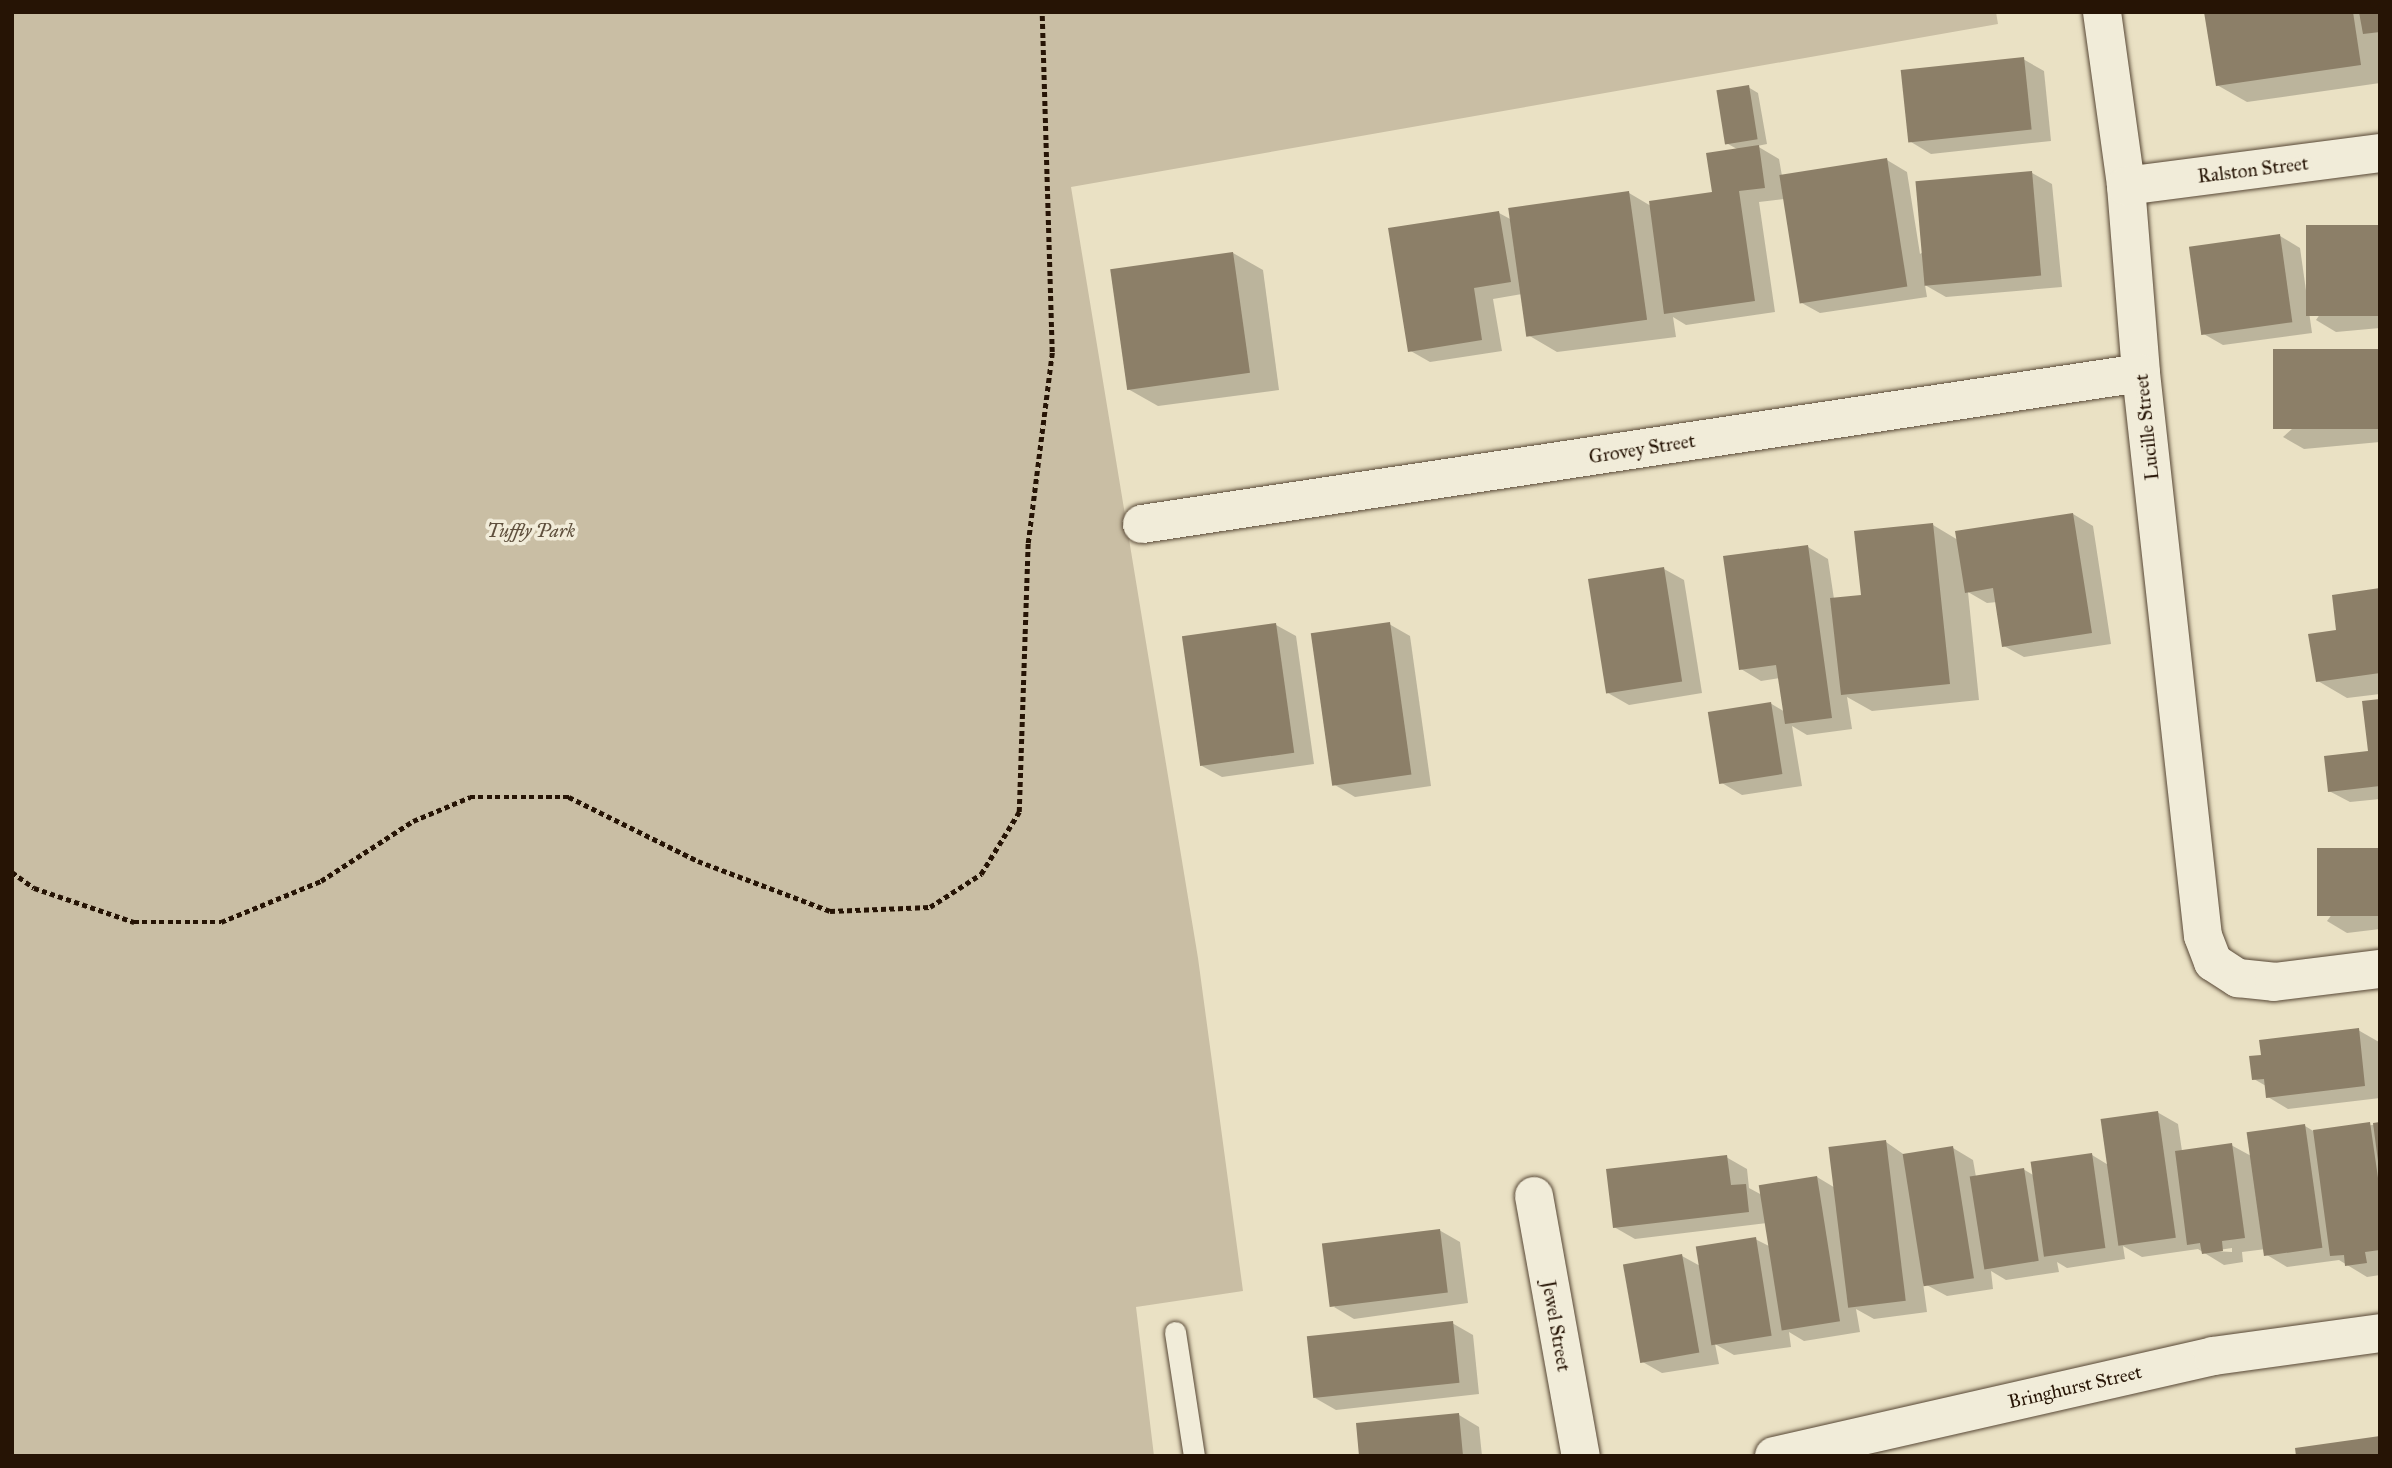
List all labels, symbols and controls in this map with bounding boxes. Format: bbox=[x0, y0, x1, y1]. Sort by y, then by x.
street label: Ralston Street bbox=[2196, 152, 2310, 188]
street label: Lucille Street bbox=[2130, 373, 2164, 481]
street label: Grovey Street bbox=[1587, 429, 1697, 469]
park label: Tuffly Park bbox=[487, 520, 575, 542]
street label: Jewel Street bbox=[1537, 1279, 1575, 1373]
street label: Bringhurst Street bbox=[2006, 1361, 2144, 1413]

